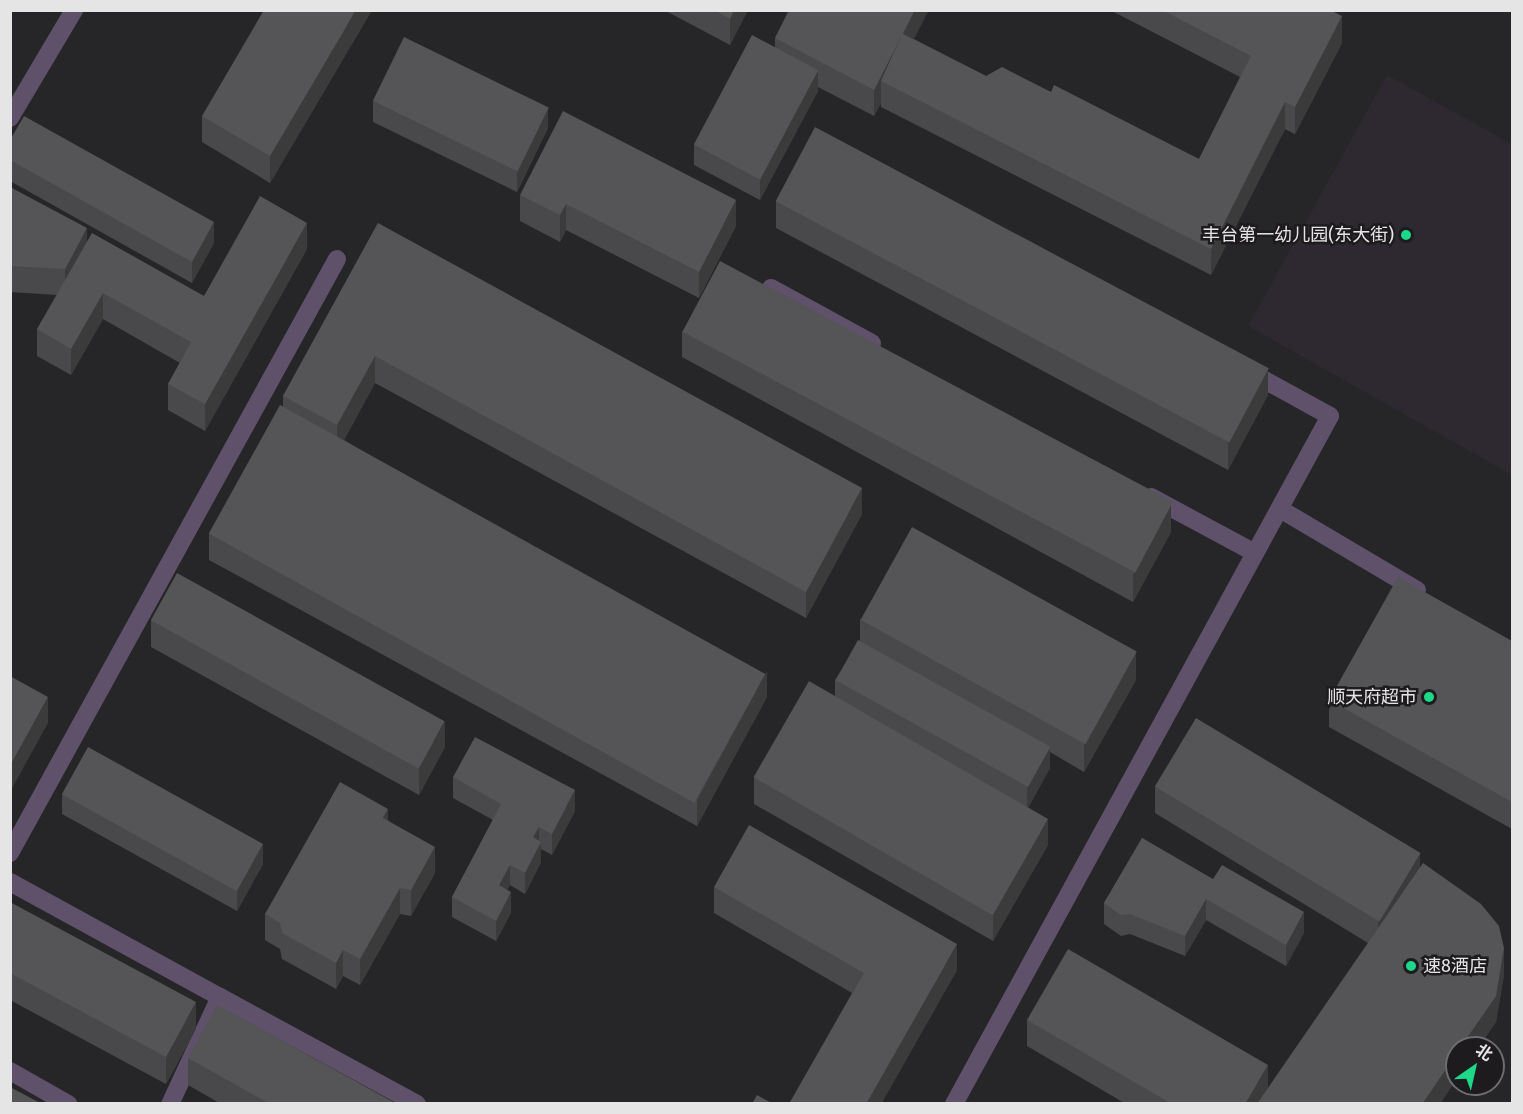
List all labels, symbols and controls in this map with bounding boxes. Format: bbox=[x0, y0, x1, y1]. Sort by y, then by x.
place label: 丰台第一幼儿园(东大街) bbox=[1202, 224, 1394, 246]
marker: 丰台第一幼儿园(东大街) bbox=[1399, 228, 1413, 242]
place label: 顺天府超市 bbox=[1327, 686, 1417, 708]
marker: 顺天府超市 bbox=[1422, 690, 1436, 704]
place label: 速8酒店 bbox=[1423, 955, 1487, 977]
marker: 速8酒店 bbox=[1404, 959, 1418, 973]
north arrow bbox=[1445, 1036, 1505, 1096]
text: 北 bbox=[1472, 1040, 1496, 1065]

